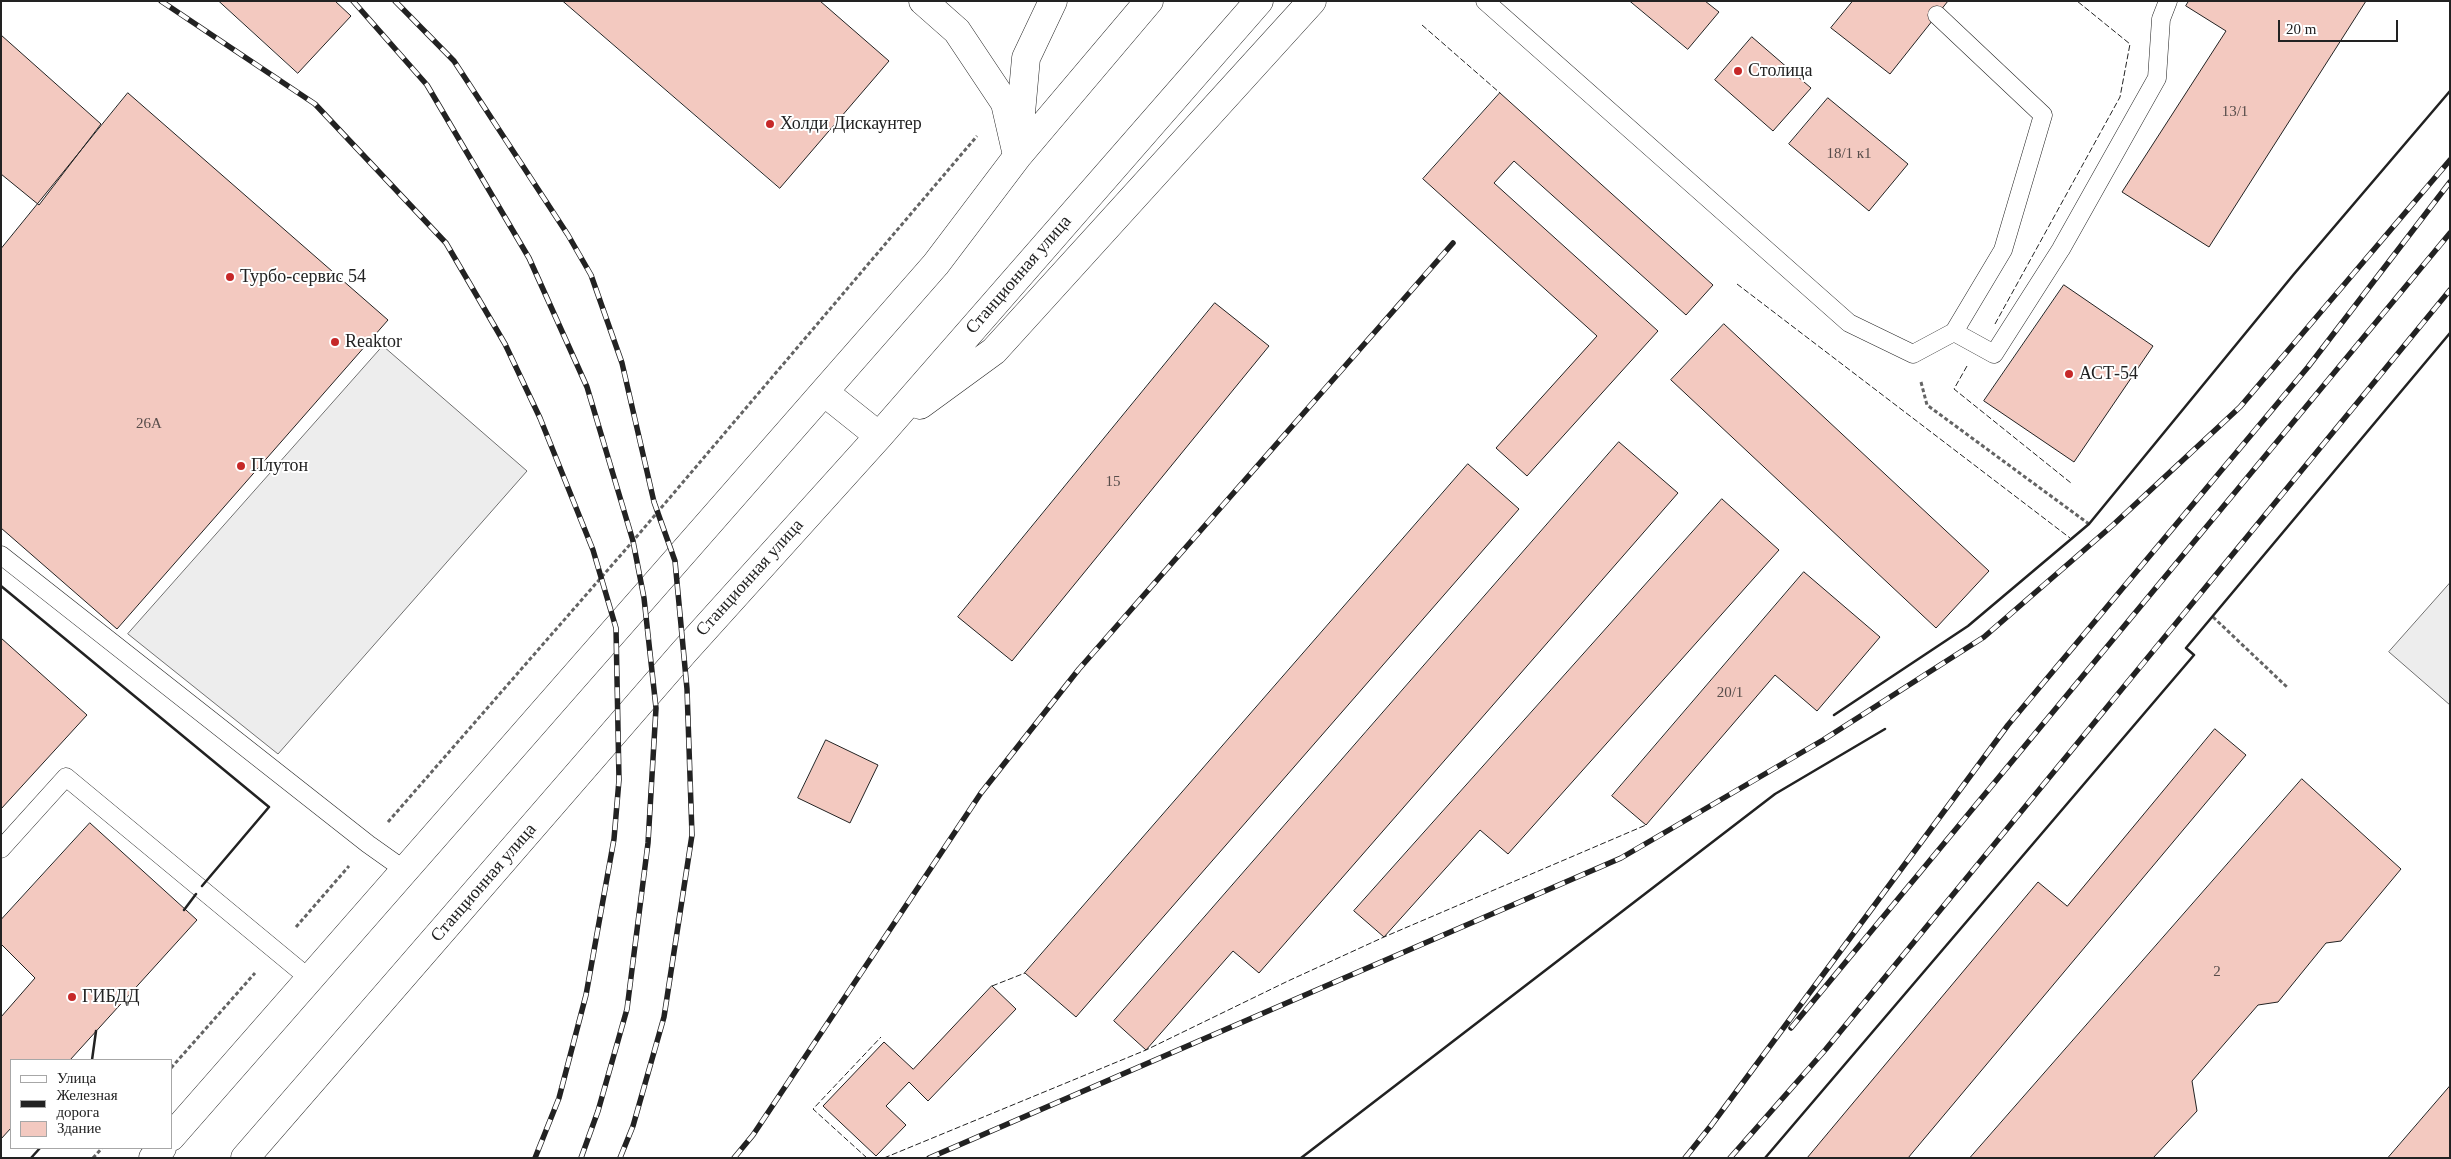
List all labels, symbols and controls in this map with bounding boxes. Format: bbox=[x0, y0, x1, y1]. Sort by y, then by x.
scale bar bbox=[2281, 10, 2401, 42]
text: 20 m bbox=[2286, 21, 2316, 37]
place label: Столица bbox=[1748, 60, 1812, 82]
marker: Столица bbox=[1732, 65, 1744, 77]
house number: 13/1 bbox=[2222, 103, 2248, 121]
place label: Холди Дискаунтер bbox=[780, 113, 922, 135]
marker: Холди Дискаунтер bbox=[764, 118, 776, 130]
house number: 18/1 к1 bbox=[1826, 145, 1872, 163]
street label: Станционная улица bbox=[962, 211, 1076, 339]
place label: Турбо-сервис 54 bbox=[240, 266, 366, 288]
marker: Турбо-сервис 54 bbox=[224, 271, 236, 283]
place label: Reaktor bbox=[345, 331, 402, 353]
marker: Reaktor bbox=[329, 336, 341, 348]
place label: АСТ-54 bbox=[2079, 363, 2138, 385]
marker: АСТ-54 bbox=[2063, 368, 2075, 380]
house number: 26А bbox=[136, 415, 162, 433]
place label: Плутон bbox=[251, 455, 308, 477]
marker: Плутон bbox=[235, 460, 247, 472]
house number: 15 bbox=[1106, 473, 1120, 491]
street label: Станционная улица bbox=[692, 515, 808, 641]
house number: 20/1 bbox=[1717, 684, 1743, 702]
street label: Станционная улица bbox=[427, 819, 541, 947]
house number: 2 bbox=[2213, 963, 2221, 981]
place label: ГИБДД bbox=[82, 986, 140, 1008]
marker: ГИБДД bbox=[66, 991, 78, 1003]
legend bbox=[10, 1059, 172, 1149]
text: Улица bbox=[57, 1070, 96, 1086]
text: Железная дорога bbox=[56, 1087, 118, 1120]
text: Здание bbox=[57, 1120, 101, 1136]

